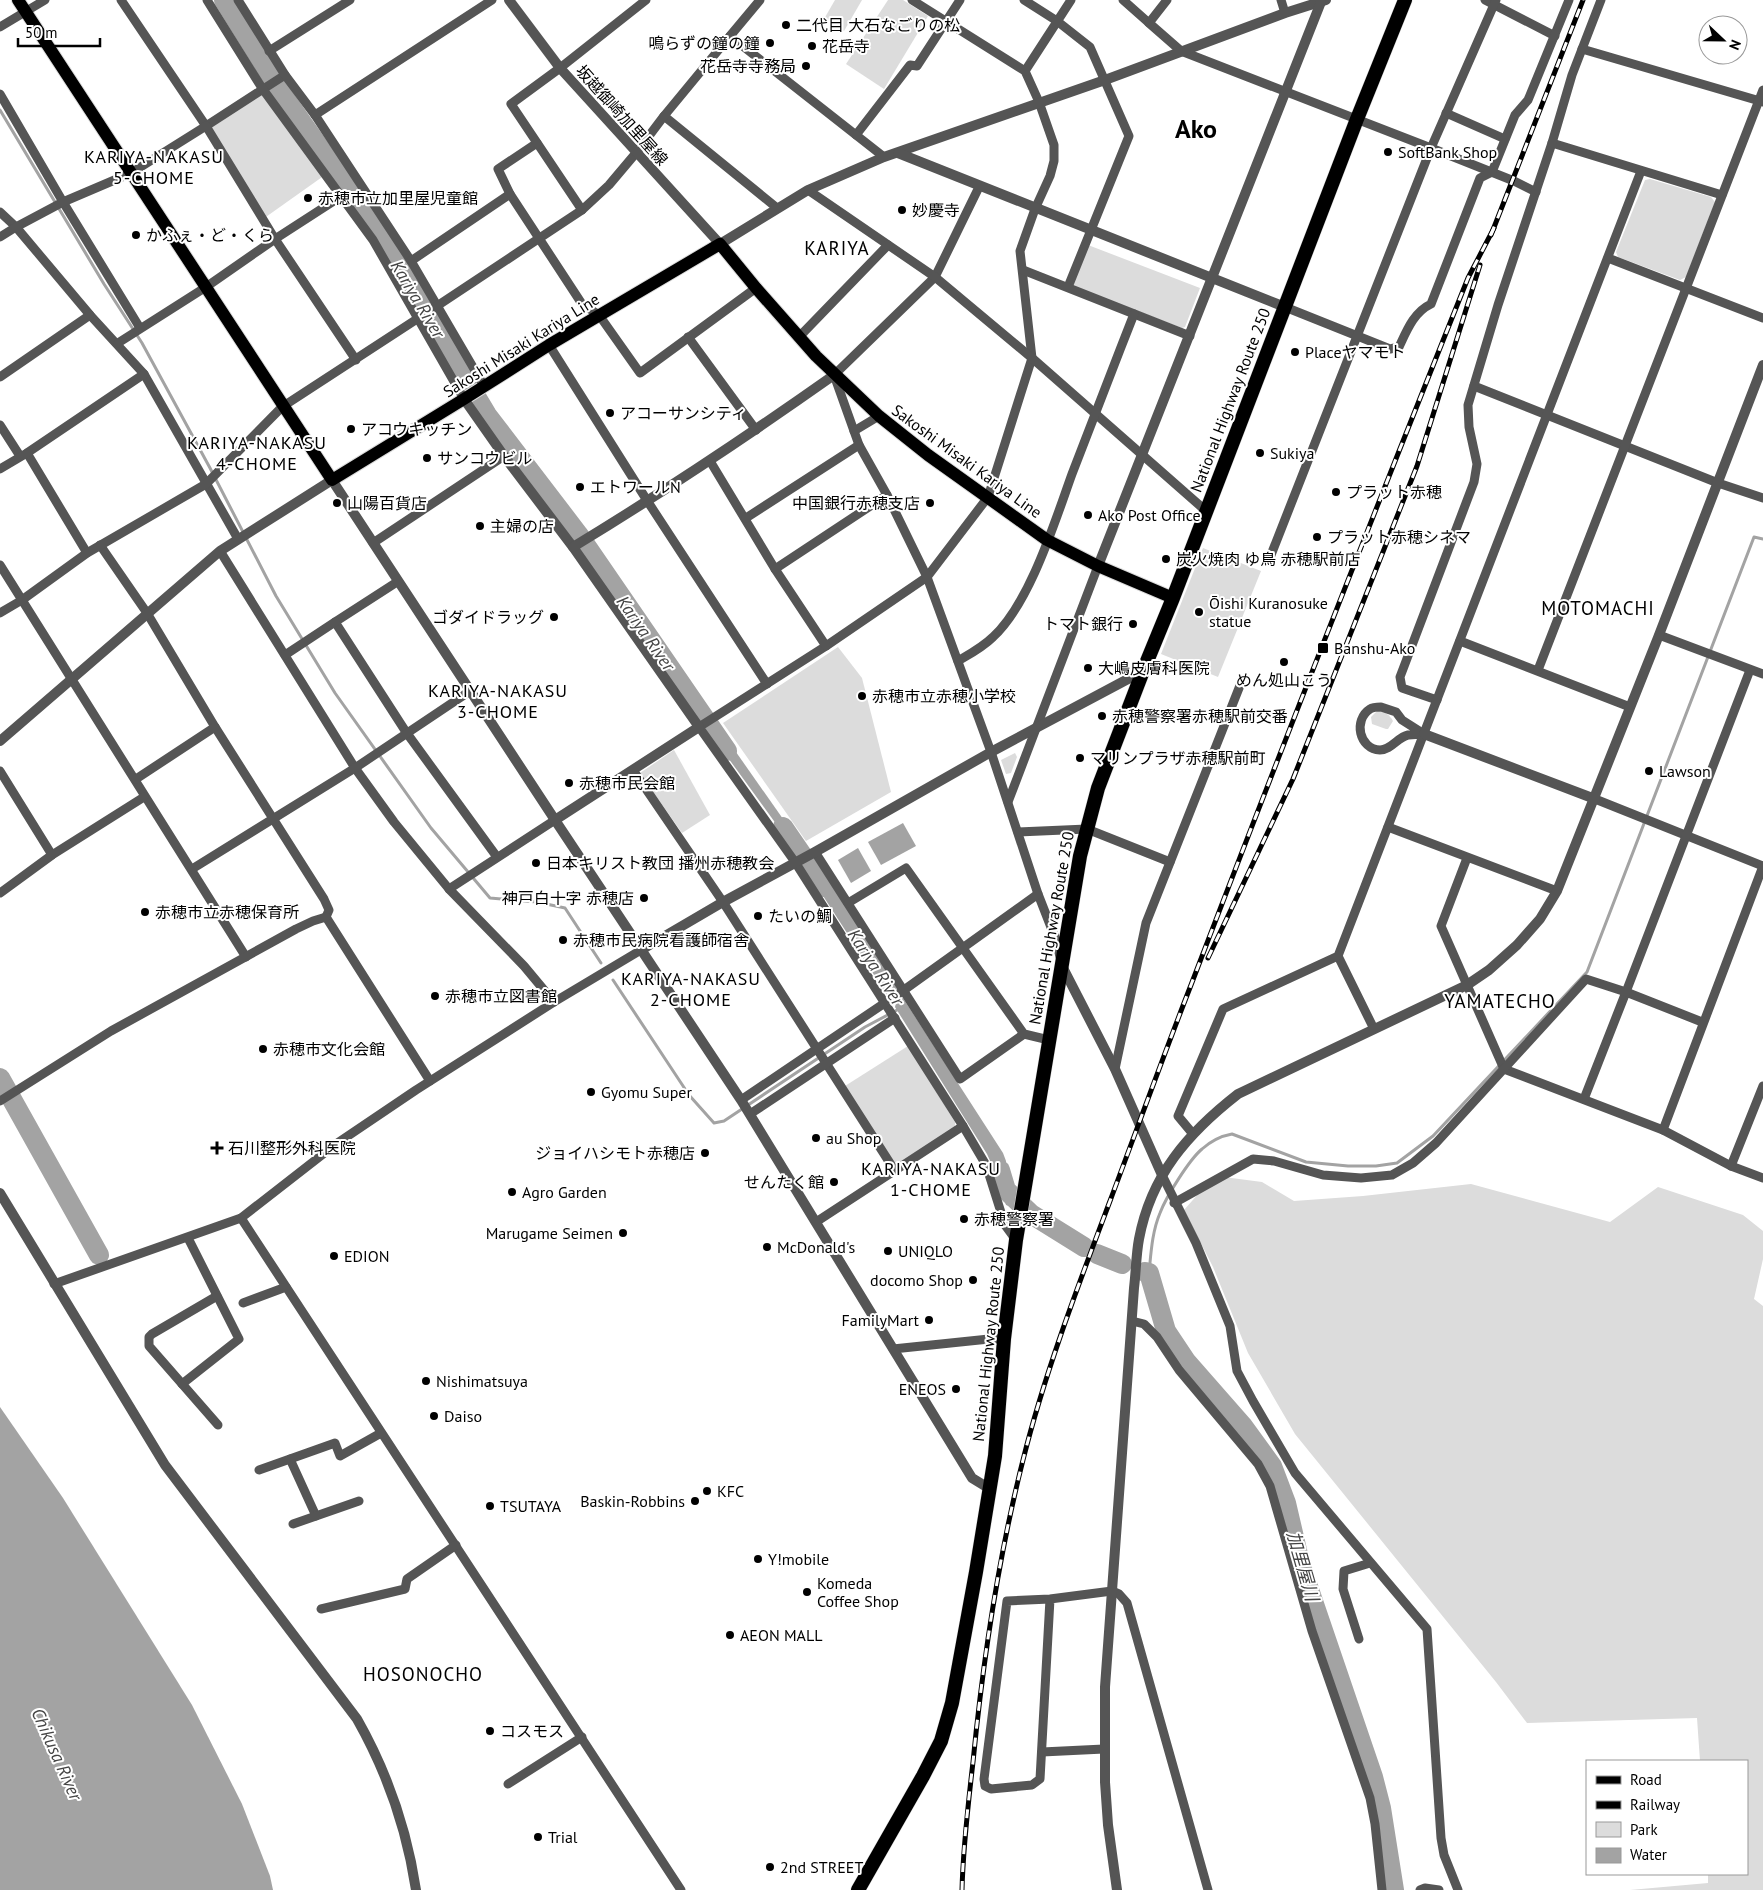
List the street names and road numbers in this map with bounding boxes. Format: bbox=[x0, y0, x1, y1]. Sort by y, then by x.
street label: 坂越御崎加里屋線 bbox=[572, 61, 672, 169]
street label: Sakoshi Misaki Kariya Line bbox=[439, 289, 603, 401]
street label: National Highway Route 250 bbox=[1186, 305, 1274, 495]
street label: Sakoshi Misaki Kariya Line bbox=[888, 400, 1046, 522]
street label: National Highway Route 250 bbox=[1024, 830, 1078, 1026]
street label: National Highway Route 250 bbox=[968, 1245, 1008, 1442]

